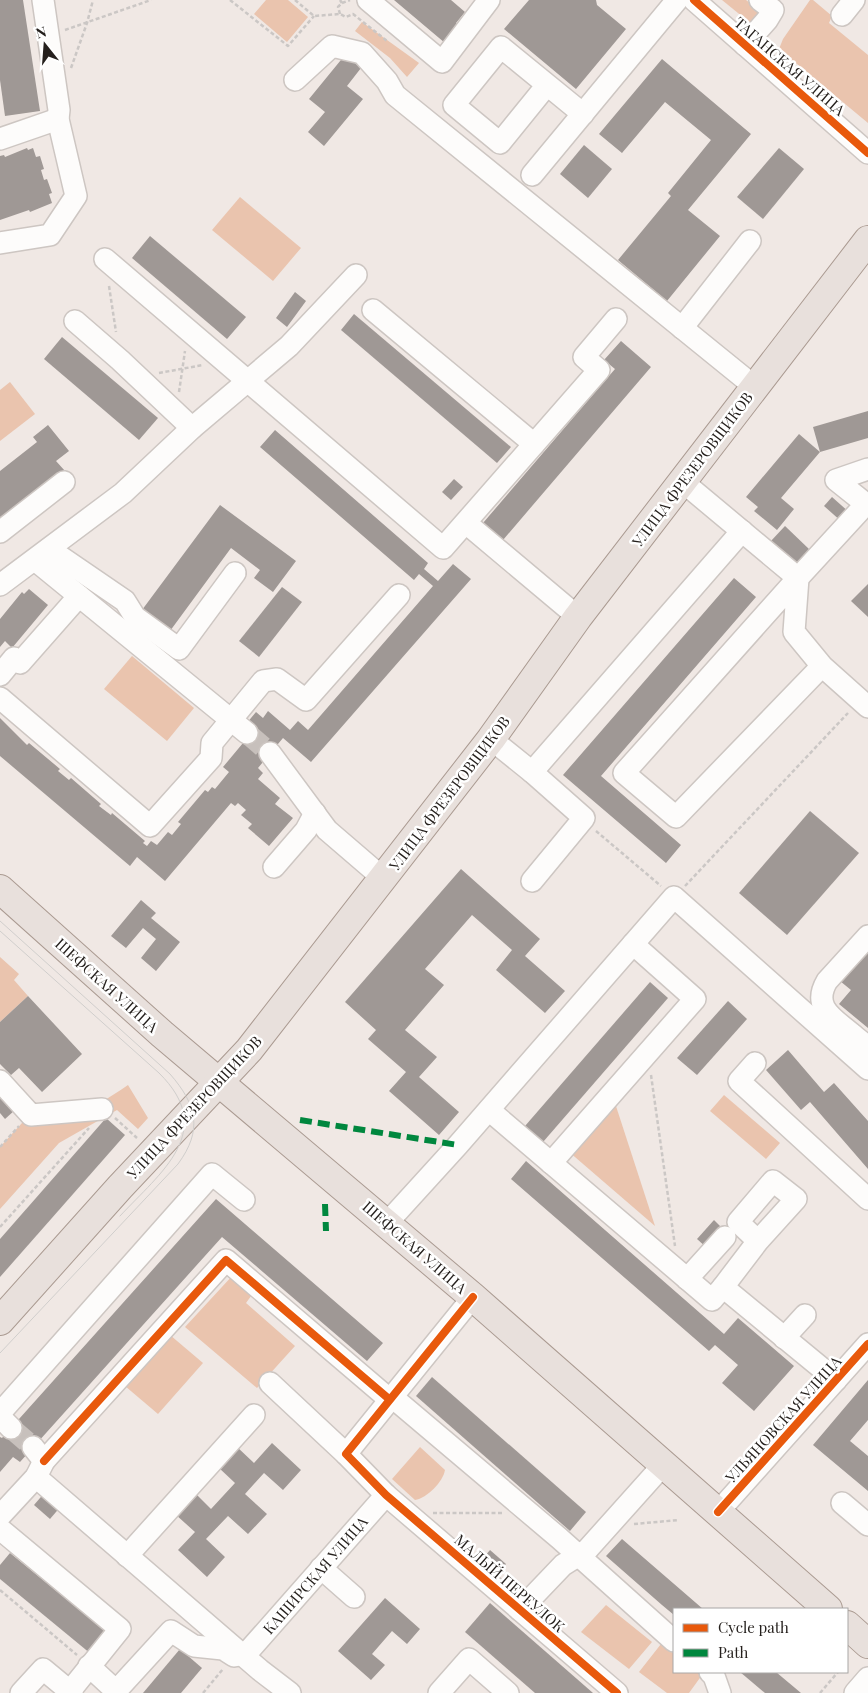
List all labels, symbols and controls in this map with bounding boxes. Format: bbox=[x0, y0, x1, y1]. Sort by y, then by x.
street label: ТАГАНСКАЯ УЛИЦА bbox=[730, 12, 850, 120]
north arrow bbox=[20, 20, 70, 70]
text: N bbox=[33, 22, 49, 43]
street label: УЛИЦА ФРЕЗЕРОВЩИКОВ bbox=[627, 388, 757, 551]
street label: УЛИЦА ФРЕЗЕРОВЩИКОВ bbox=[384, 712, 514, 875]
street label: ШЕФСКАЯ УЛИЦА bbox=[51, 933, 163, 1037]
street label: УЛИЦА ФРЕЗЕРОВЩИКОВ bbox=[122, 1031, 266, 1184]
street label: ШЕФСКАЯ УЛИЦА bbox=[359, 1196, 472, 1298]
street label: УЛЬЯНОВСКАЯ УЛИЦА bbox=[720, 1351, 846, 1487]
street label: КАШИРСКАЯ УЛИЦА bbox=[258, 1511, 372, 1638]
street label: МАЛЫЙ ПЕРЕУЛОК bbox=[451, 1530, 569, 1636]
legend bbox=[673, 1608, 848, 1673]
text: Cycle path bbox=[718, 1617, 789, 1637]
text: Path bbox=[718, 1642, 748, 1662]

